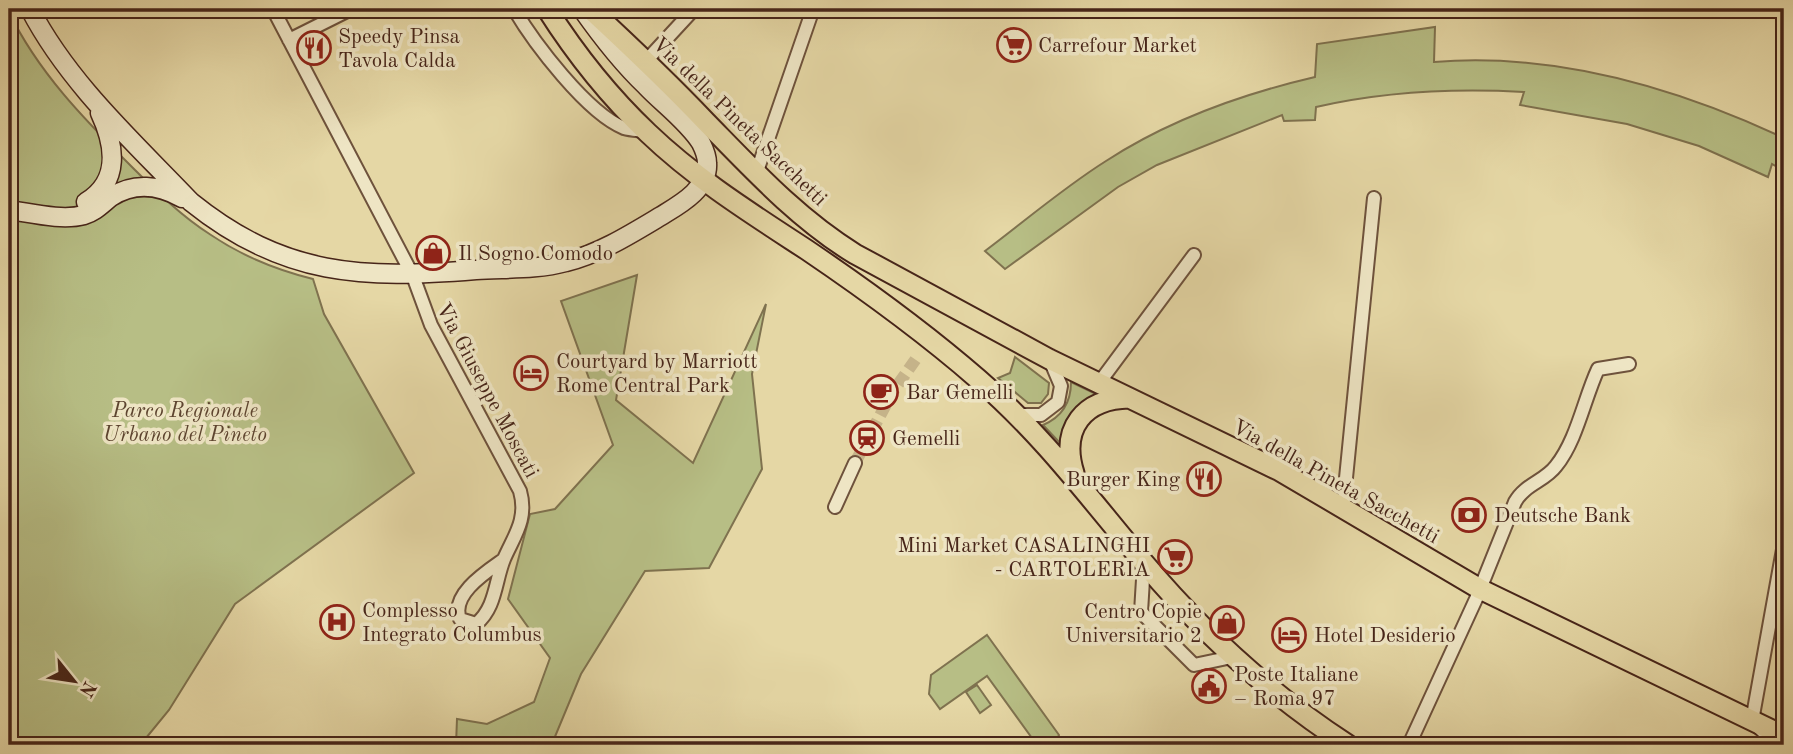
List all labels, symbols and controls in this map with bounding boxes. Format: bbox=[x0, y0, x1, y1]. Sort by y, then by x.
supermarket icon: Carrefour Market bbox=[995, 26, 1033, 64]
place label: Speedy Pinsa Tavola Calda bbox=[338, 27, 460, 72]
restaurant icon: Speedy Pinsa Tavola Calda bbox=[295, 29, 333, 67]
street label: Via della Pineta Sacchetti bbox=[648, 34, 830, 211]
place label: Carrefour Market bbox=[1038, 36, 1197, 57]
shop icon: Il Sogno Comodo bbox=[414, 234, 452, 272]
place label: Il Sogno Comodo bbox=[458, 244, 613, 265]
street label: Via Giuseppe Moscati bbox=[432, 300, 542, 482]
place label: Courtyard by Marriott Rome Central Park bbox=[556, 352, 758, 397]
hotel icon: Courtyard by Marriott Rome Central Park bbox=[512, 354, 550, 392]
cafe icon: Bar Gemelli bbox=[862, 373, 900, 411]
place label: Bar Gemelli bbox=[906, 383, 1013, 404]
park label: Parco Regionale Urbano del Pineto bbox=[103, 401, 267, 446]
street label: Via della Pineta Sacchetti bbox=[1228, 417, 1442, 548]
station icon: Gemelli bbox=[848, 419, 886, 457]
place label: Gemelli bbox=[892, 429, 960, 450]
restaurant icon: Burger King bbox=[1185, 460, 1223, 498]
place label: Burger King bbox=[1066, 470, 1181, 491]
bank icon: Deutsche Bank bbox=[1450, 496, 1488, 534]
place label: Deutsche Bank bbox=[1494, 506, 1631, 527]
place label: Mini Market CASALINGHI - CARTOLERIA bbox=[897, 536, 1150, 581]
supermarket icon: Mini Market CASALINGHI - CARTOLERIA bbox=[1156, 538, 1194, 576]
place label: Complesso Integrato Columbus bbox=[362, 601, 542, 646]
place label: Centro Copie Universitario 2 bbox=[1065, 602, 1202, 647]
hospital icon: Complesso Integrato Columbus bbox=[318, 603, 356, 641]
shop icon: Centro Copie Universitario 2 bbox=[1208, 604, 1246, 642]
hotel icon: Hotel Desiderio bbox=[1270, 616, 1308, 654]
place label: Hotel Desiderio bbox=[1314, 626, 1456, 647]
north arrow bbox=[38, 646, 108, 716]
place label: Poste Italiane – Roma 97 bbox=[1234, 665, 1358, 710]
public building icon: Poste Italiane – Roma 97 bbox=[1190, 667, 1228, 705]
text: N bbox=[74, 677, 98, 700]

